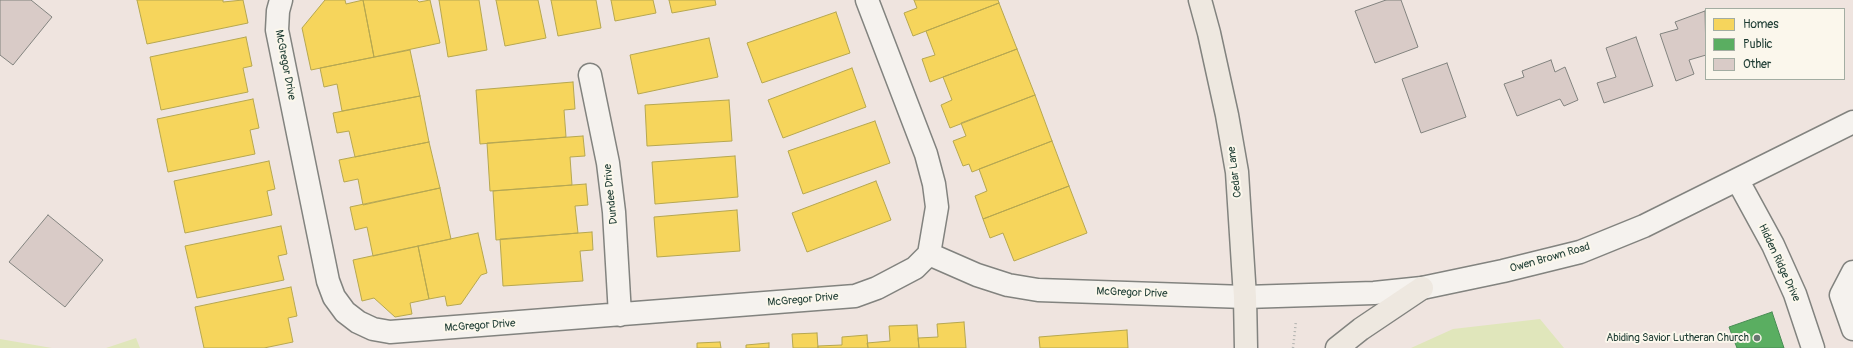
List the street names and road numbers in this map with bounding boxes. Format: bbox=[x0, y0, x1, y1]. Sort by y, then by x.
street label: McGregor Drive bbox=[272, 29, 298, 101]
street label: Cedar Lane bbox=[1225, 146, 1245, 198]
street label: Dundee Drive bbox=[601, 163, 621, 225]
street label: Hidden Ridge Drive bbox=[1755, 222, 1803, 304]
street label: Owen Brown Road bbox=[1508, 240, 1592, 276]
street label: McGregor Drive bbox=[1096, 285, 1168, 301]
street label: McGregor Drive bbox=[767, 290, 839, 310]
street label: McGregor Drive bbox=[444, 317, 516, 335]

